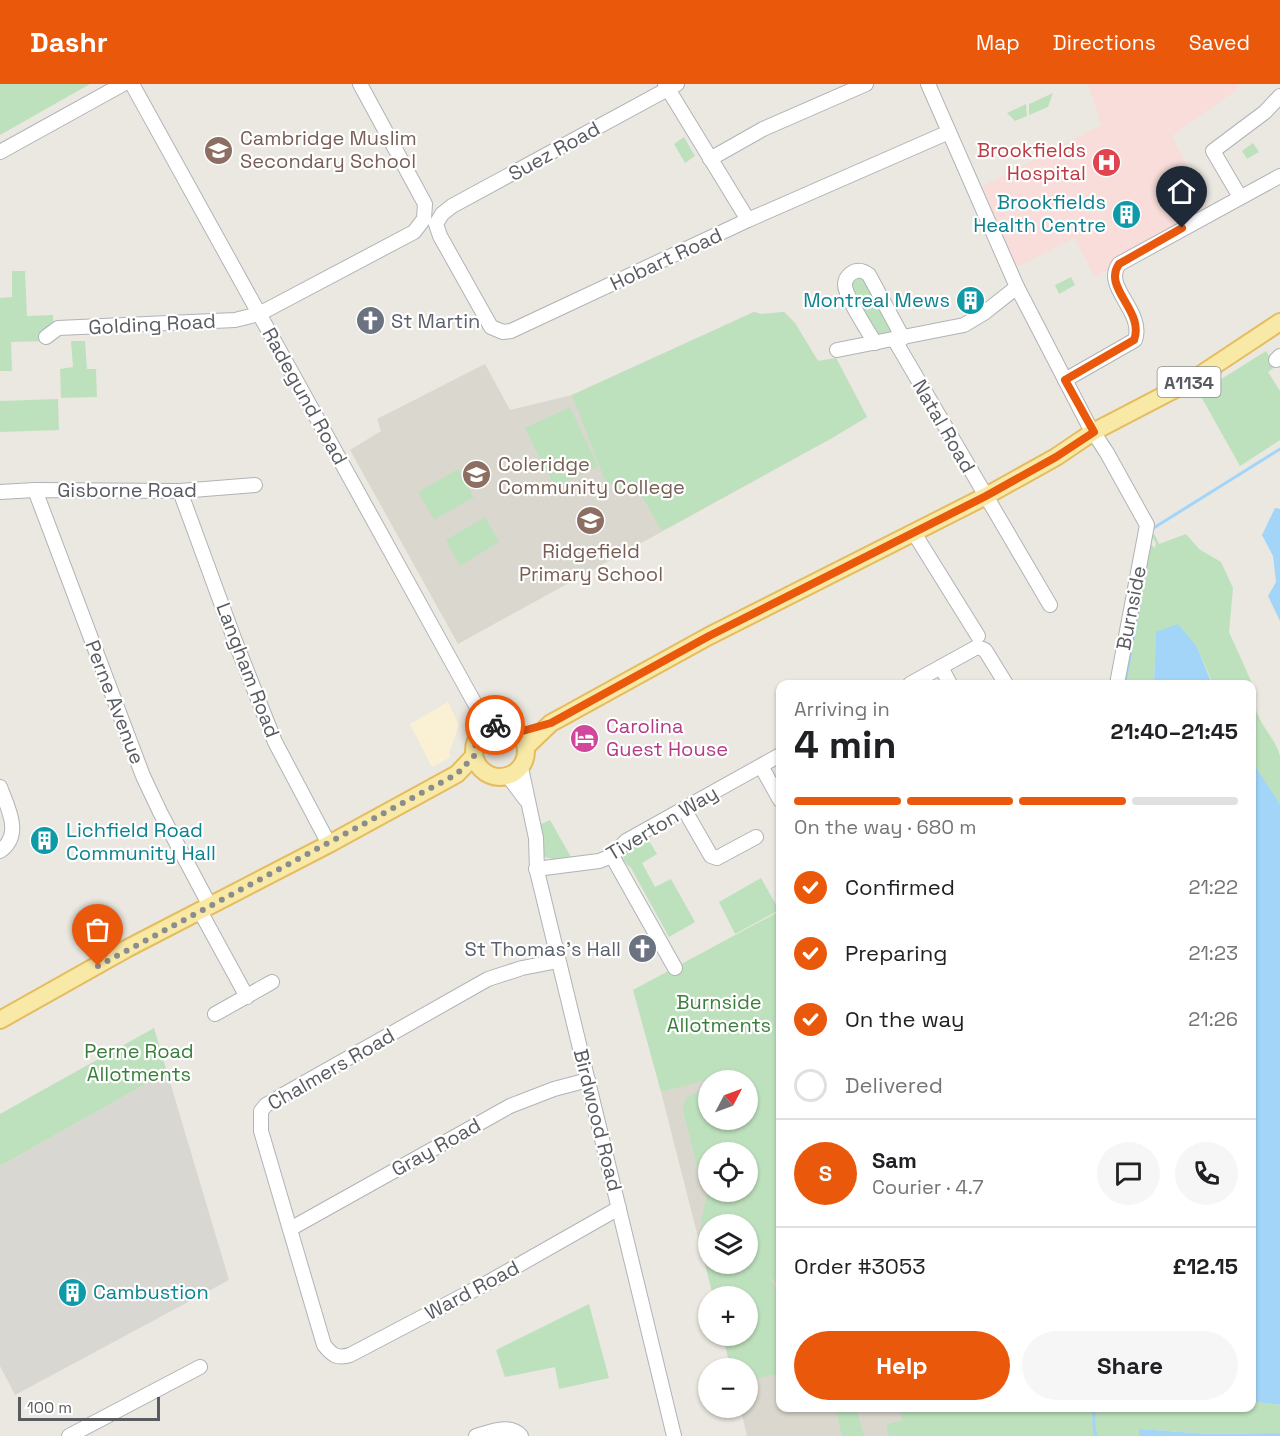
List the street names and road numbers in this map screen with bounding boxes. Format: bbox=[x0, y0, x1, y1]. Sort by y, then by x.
street label: Suez Road bbox=[504, 115, 604, 187]
street label: Hobart Road bbox=[606, 222, 726, 296]
street label: Golding Road bbox=[88, 308, 216, 340]
street label: Radegund Road bbox=[257, 323, 353, 469]
road number: A1134 bbox=[1158, 367, 1220, 397]
street label: Natal Road bbox=[907, 375, 981, 477]
street label: Gisborne Road bbox=[57, 477, 197, 503]
street label: Burnside bbox=[1110, 564, 1152, 652]
street label: Langham Road bbox=[210, 599, 286, 741]
street label: Perne Avenue bbox=[79, 636, 151, 768]
street label: Tiverton Way bbox=[602, 780, 722, 866]
street label: Chalmers Road bbox=[263, 1022, 399, 1116]
street label: Birdwood Road bbox=[568, 1046, 628, 1194]
street label: Gray Road bbox=[387, 1112, 485, 1182]
street label: Ward Road bbox=[420, 1254, 524, 1326]

